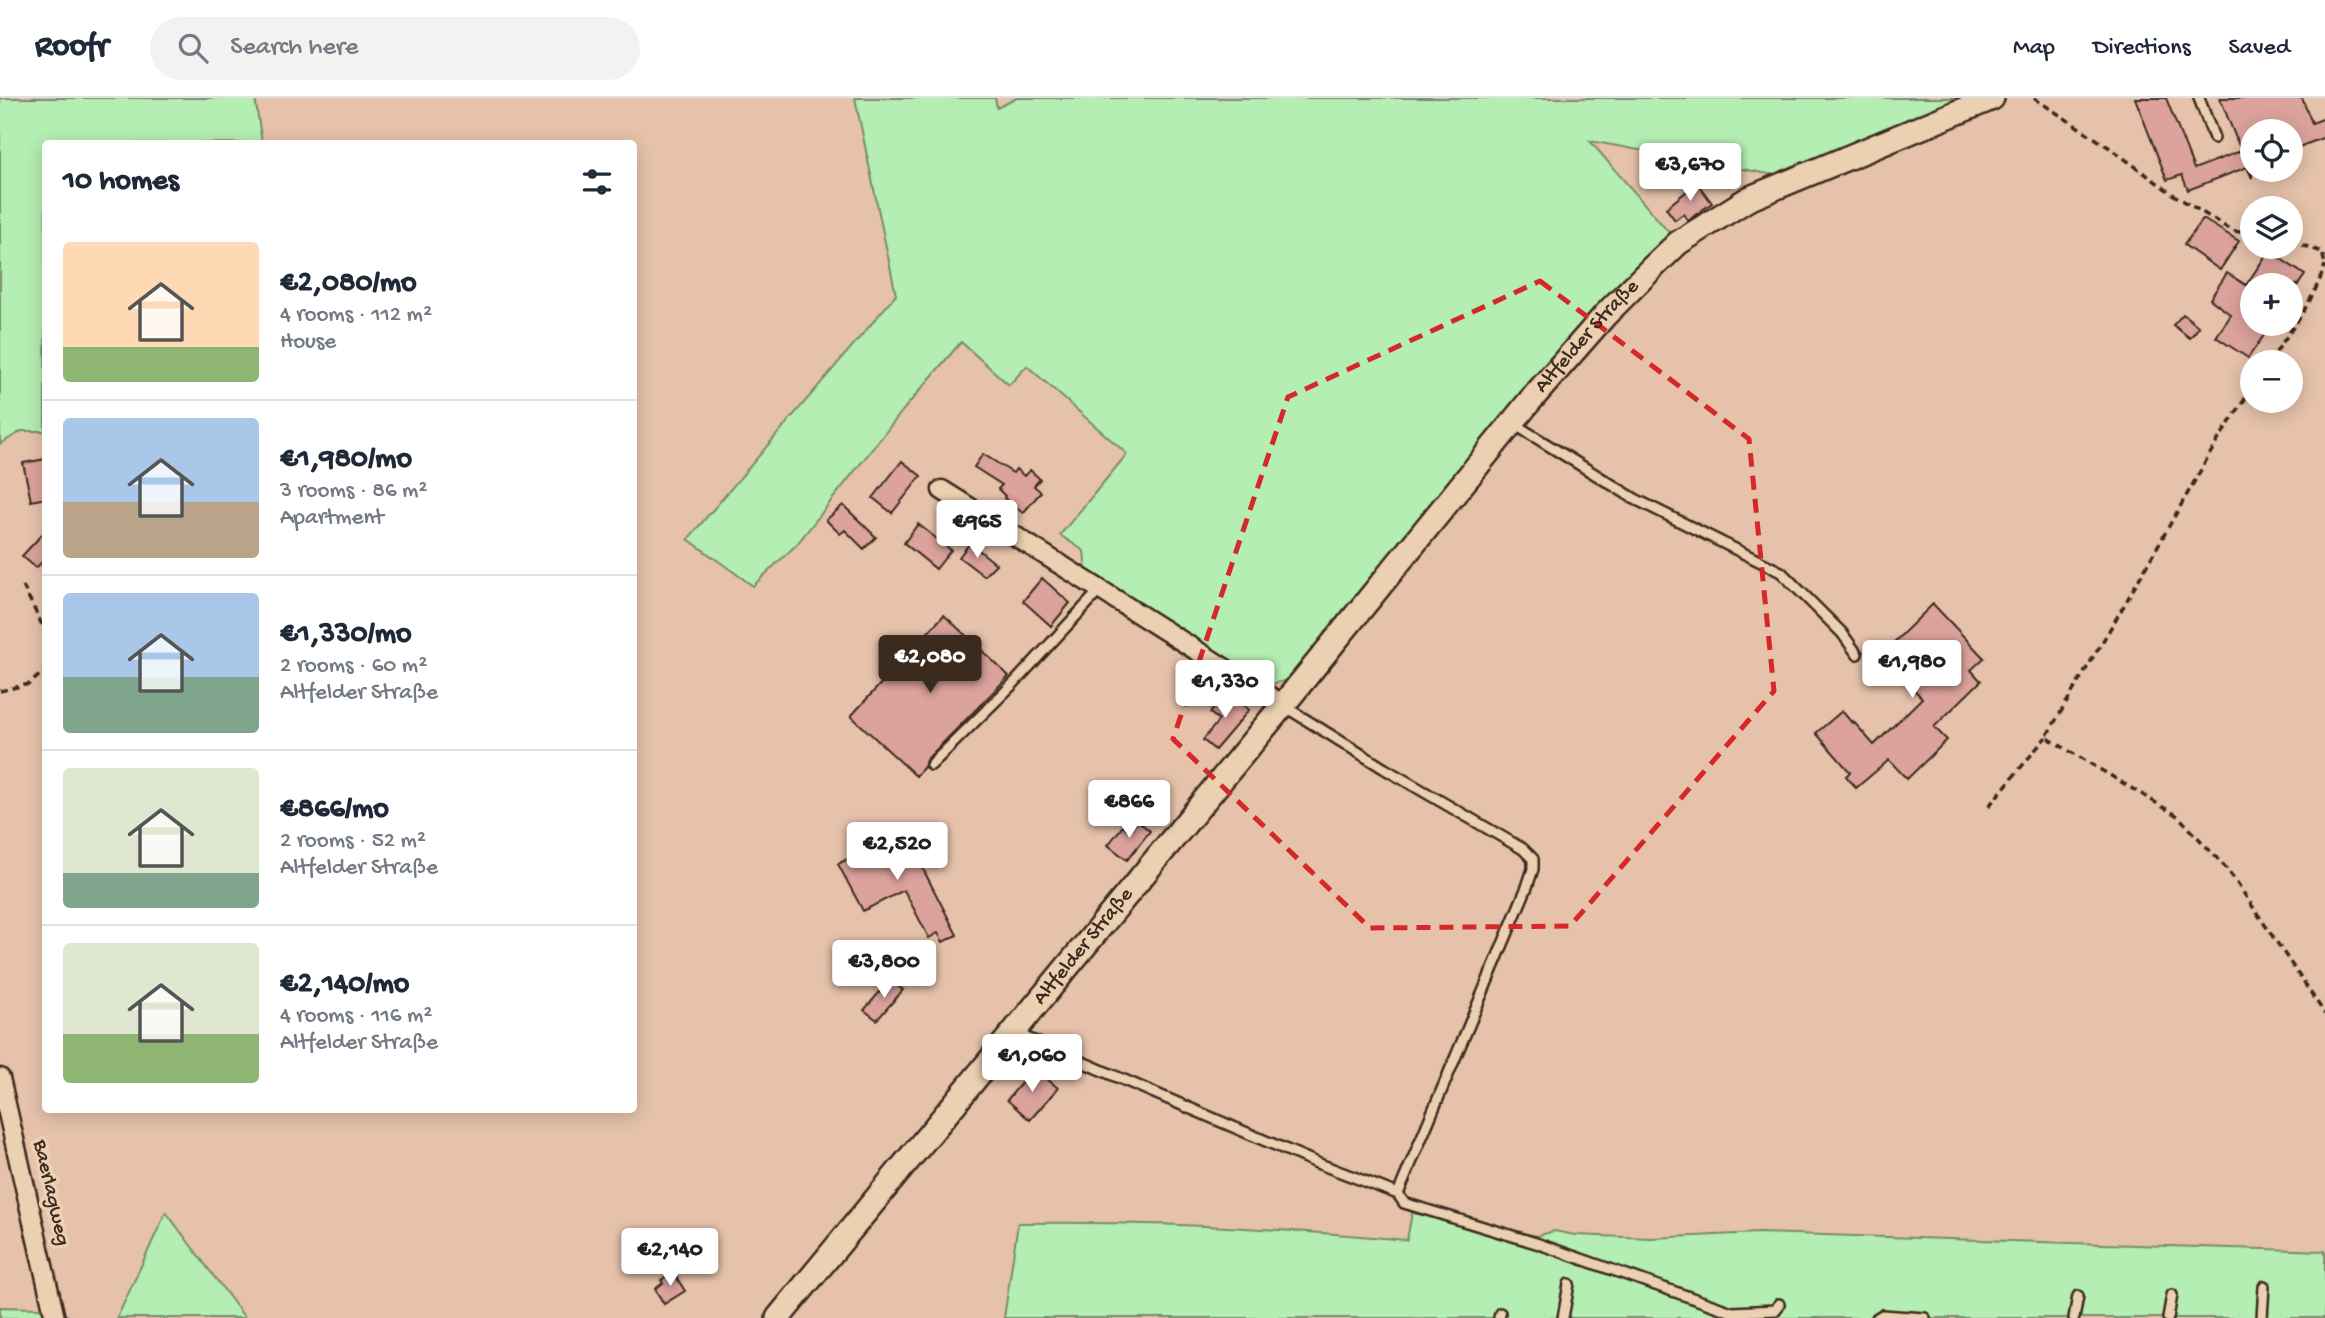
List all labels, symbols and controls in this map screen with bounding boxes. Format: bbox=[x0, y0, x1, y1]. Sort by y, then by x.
search box bbox=[150, 17, 640, 80]
text: Roofr bbox=[35, 29, 108, 67]
icon: search bbox=[174, 29, 212, 67]
text: Search here bbox=[230, 33, 358, 64]
text: Map bbox=[2013, 34, 2055, 63]
text: Directions bbox=[2093, 34, 2191, 63]
text: Saved bbox=[2229, 34, 2290, 63]
map controls bbox=[2240, 119, 2303, 413]
button: locate bbox=[2240, 119, 2303, 182]
pin: €3,670 bbox=[1633, 144, 1747, 203]
text: €3,670 bbox=[1655, 152, 1725, 179]
icon: filters bbox=[578, 163, 616, 201]
text: 10 homes bbox=[63, 165, 179, 200]
button: layers bbox=[2240, 196, 2303, 259]
text: €2,080/mo bbox=[280, 267, 417, 302]
icon: home bbox=[119, 270, 203, 354]
button: + bbox=[2240, 273, 2303, 336]
street label: Altfelder Straße bbox=[1530, 274, 1646, 399]
text: 4 rooms · 112 m² bbox=[280, 302, 432, 329]
text: House bbox=[280, 329, 336, 356]
button: − bbox=[2240, 350, 2303, 413]
text: €1,980/mo bbox=[280, 443, 412, 478]
icon: home bbox=[119, 446, 203, 530]
text: 3 rooms · 86 m² bbox=[280, 478, 427, 505]
pin: €965 bbox=[936, 500, 1018, 560]
text: Apartment bbox=[280, 505, 384, 532]
text: €965 bbox=[953, 509, 1001, 536]
text: €1,330/mo bbox=[280, 618, 412, 653]
icon: home bbox=[119, 621, 203, 705]
pin: €2,080 bbox=[873, 636, 987, 695]
pin: €1,980 bbox=[1855, 640, 1969, 700]
text: €2,080 bbox=[895, 644, 965, 671]
text: €1,980 bbox=[1878, 649, 1946, 676]
text: 2 rooms · 60 m² bbox=[280, 653, 427, 680]
pin: €1,330 bbox=[1168, 660, 1282, 720]
text: €1,330 bbox=[1191, 669, 1259, 696]
text: Altfelder Straße bbox=[280, 680, 438, 707]
pin: €866 bbox=[1088, 780, 1170, 840]
text: €866 bbox=[1104, 789, 1154, 816]
text: €866/mo bbox=[280, 793, 389, 828]
icon: home bbox=[119, 796, 203, 880]
pin: €2,520 bbox=[840, 822, 954, 882]
text: 2 rooms · 52 m² bbox=[280, 828, 426, 855]
text: €2,520 bbox=[863, 831, 931, 858]
text: Altfelder Straße bbox=[280, 855, 438, 882]
street label: Altfelder Straße bbox=[1028, 882, 1140, 1010]
pin: €3,800 bbox=[827, 940, 941, 1000]
text: €3,800 bbox=[848, 949, 920, 976]
text: €2,140/mo bbox=[280, 968, 409, 1003]
icon: home bbox=[119, 971, 203, 1055]
text: 4 rooms · 116 m² bbox=[280, 1003, 432, 1030]
text: Altfelder Straße bbox=[280, 1030, 438, 1057]
pin: €1,060 bbox=[975, 1034, 1089, 1094]
text: €1,060 bbox=[998, 1043, 1066, 1070]
street label: Baerlagweg bbox=[25, 1137, 74, 1248]
pin: €2,140 bbox=[613, 1228, 727, 1288]
text: €2,140 bbox=[637, 1237, 703, 1264]

